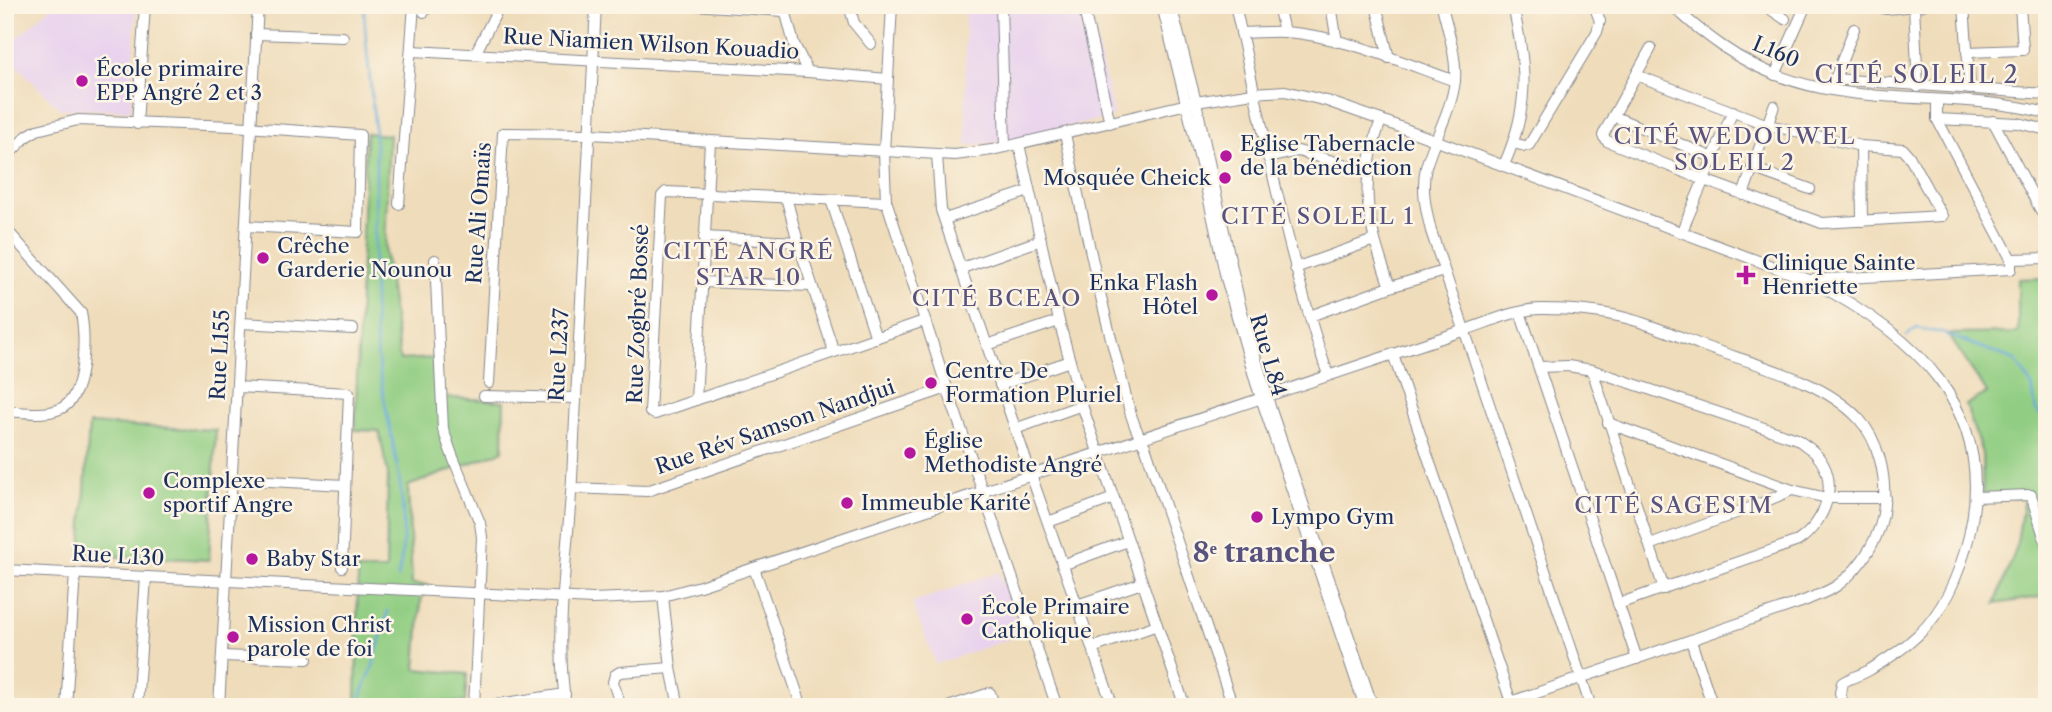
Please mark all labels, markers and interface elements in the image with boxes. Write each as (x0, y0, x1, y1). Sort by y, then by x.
street label: Rue Niamien Wilson Kouadio (502, 23, 800, 64)
street label: L160 (1749, 31, 1803, 72)
place label: École primaire EPP Angré 2 et 3 (96, 56, 262, 105)
district label: CITÉ SOLEIL 2 (1814, 60, 2020, 89)
marker: École primaire EPP Angré 2 et 3 (74, 73, 90, 89)
district label: CITÉ WEDOUWEL SOLEIL 2 (1613, 122, 1857, 176)
place label: Eglise Tabernacle de la bénédiction (1240, 131, 1415, 180)
street label: Rue Ali Omaïs (461, 141, 496, 285)
marker: Eglise Tabernacle de la bénédiction (1218, 148, 1234, 164)
place label: Mosquée Cheick (1043, 165, 1212, 190)
marker: Mosquée Cheick (1217, 170, 1233, 186)
district label: CITÉ SOLEIL 1 (1221, 202, 1415, 230)
street label: Rue Zogbré Bossé (622, 224, 653, 404)
place label: Crêche Garderie Nounou (277, 233, 452, 282)
district label: CITÉ ANGRÉ STAR 10 (663, 237, 835, 291)
marker: Crêche Garderie Nounou (255, 250, 271, 266)
place label: Clinique Sainte Henriette (1762, 250, 1916, 299)
marker: Clinique Sainte Henriette (1736, 265, 1756, 285)
place label: Enka Flash Hôtel (1089, 270, 1198, 319)
district label: CITÉ BCEAO (912, 284, 1082, 312)
marker: Enka Flash Hôtel (1204, 287, 1220, 303)
street label: Rue L237 (544, 307, 573, 402)
street label: Rue L155 (205, 309, 234, 401)
street label: Rue L84 (1245, 311, 1292, 399)
place label: Centre De Formation Pluriel (945, 358, 1122, 407)
street label: Rue Rév Samson Nandjui (652, 374, 898, 479)
marker: Centre De Formation Pluriel (923, 375, 939, 391)
place label: Église Methodiste Angré (924, 428, 1102, 477)
marker: Église Methodiste Angré (902, 445, 918, 461)
place label: Complexe sportif Angre (163, 468, 293, 517)
marker: Complexe sportif Angre (141, 485, 157, 501)
place label: Immeuble Karité (861, 490, 1031, 515)
district label: CITÉ SAGESIM (1574, 491, 1774, 519)
marker: Immeuble Karité (839, 495, 855, 511)
place label: Lympo Gym (1271, 504, 1395, 529)
marker: Lympo Gym (1249, 509, 1265, 525)
district label: 8ᵉ tranche (1193, 535, 1335, 569)
street label: Rue L130 (71, 541, 165, 570)
place label: Baby Star (266, 546, 361, 571)
marker: Baby Star (244, 551, 260, 567)
place label: École Primaire Catholique (981, 594, 1129, 643)
marker: École Primaire Catholique (959, 611, 975, 627)
place label: Mission Christ parole de foi (247, 612, 392, 661)
marker: Mission Christ parole de foi (225, 629, 241, 645)

